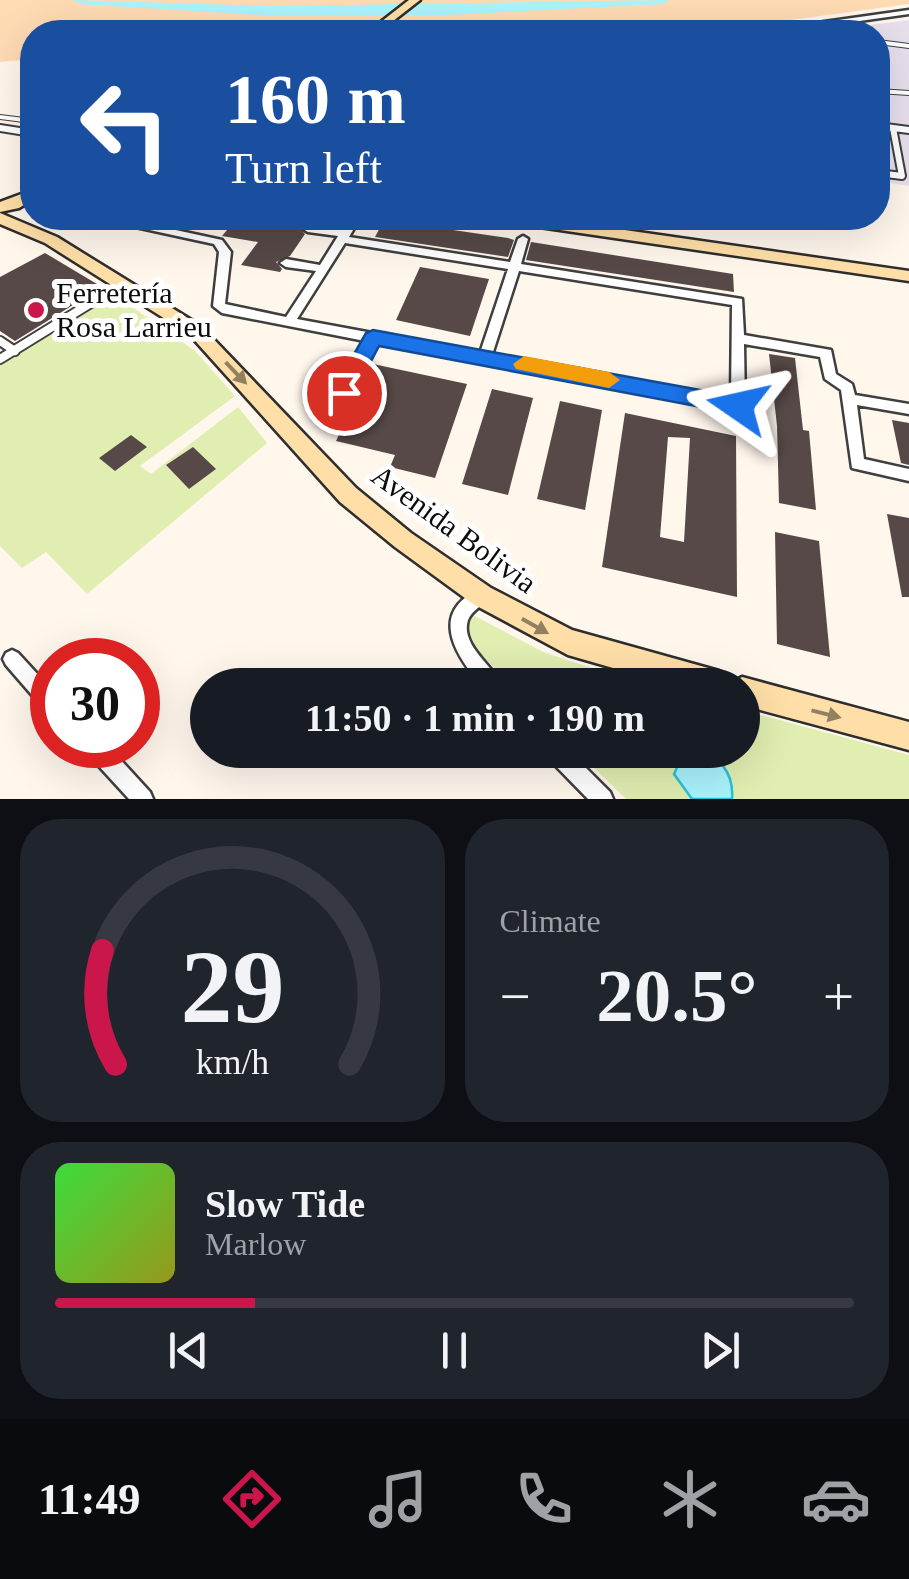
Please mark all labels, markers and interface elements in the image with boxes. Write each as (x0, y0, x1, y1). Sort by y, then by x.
icon: left (60, 60, 190, 190)
text: 160 m (225, 61, 406, 138)
text: Turn left (225, 143, 382, 193)
place label: Ferretería Rosa Larrieu (56, 276, 212, 343)
marker: Ferretería Rosa Larrieu (25, 299, 47, 321)
pin (302, 351, 387, 436)
position arrow (686, 354, 790, 458)
one-way arrow (224, 360, 247, 384)
icon: arrive (317, 366, 372, 421)
street label: Avenida Bolivia (366, 458, 543, 599)
one-way arrow (521, 618, 550, 635)
speed limit sign: 30 (30, 638, 160, 768)
text: 11:50 · 1 min · 190 m (305, 697, 645, 739)
one-way arrow (811, 706, 842, 722)
text: Climate (500, 903, 601, 939)
text: 29 (180, 929, 284, 1044)
text: 20.5° (596, 954, 757, 1037)
text: − (500, 966, 531, 1027)
text: + (823, 966, 854, 1027)
text: km/h (196, 1042, 269, 1082)
text: Slow Tide (205, 1183, 365, 1225)
text: Marlow (205, 1226, 306, 1262)
icon: previous (161, 1323, 216, 1378)
icon: pause (427, 1323, 482, 1378)
icon: next (693, 1323, 748, 1378)
icon: directions (217, 1464, 287, 1534)
icon: music (363, 1464, 433, 1534)
icon: phone (509, 1464, 579, 1534)
icon: climate (655, 1464, 725, 1534)
icon: car (801, 1464, 871, 1534)
text: 11:49 (38, 1474, 141, 1524)

